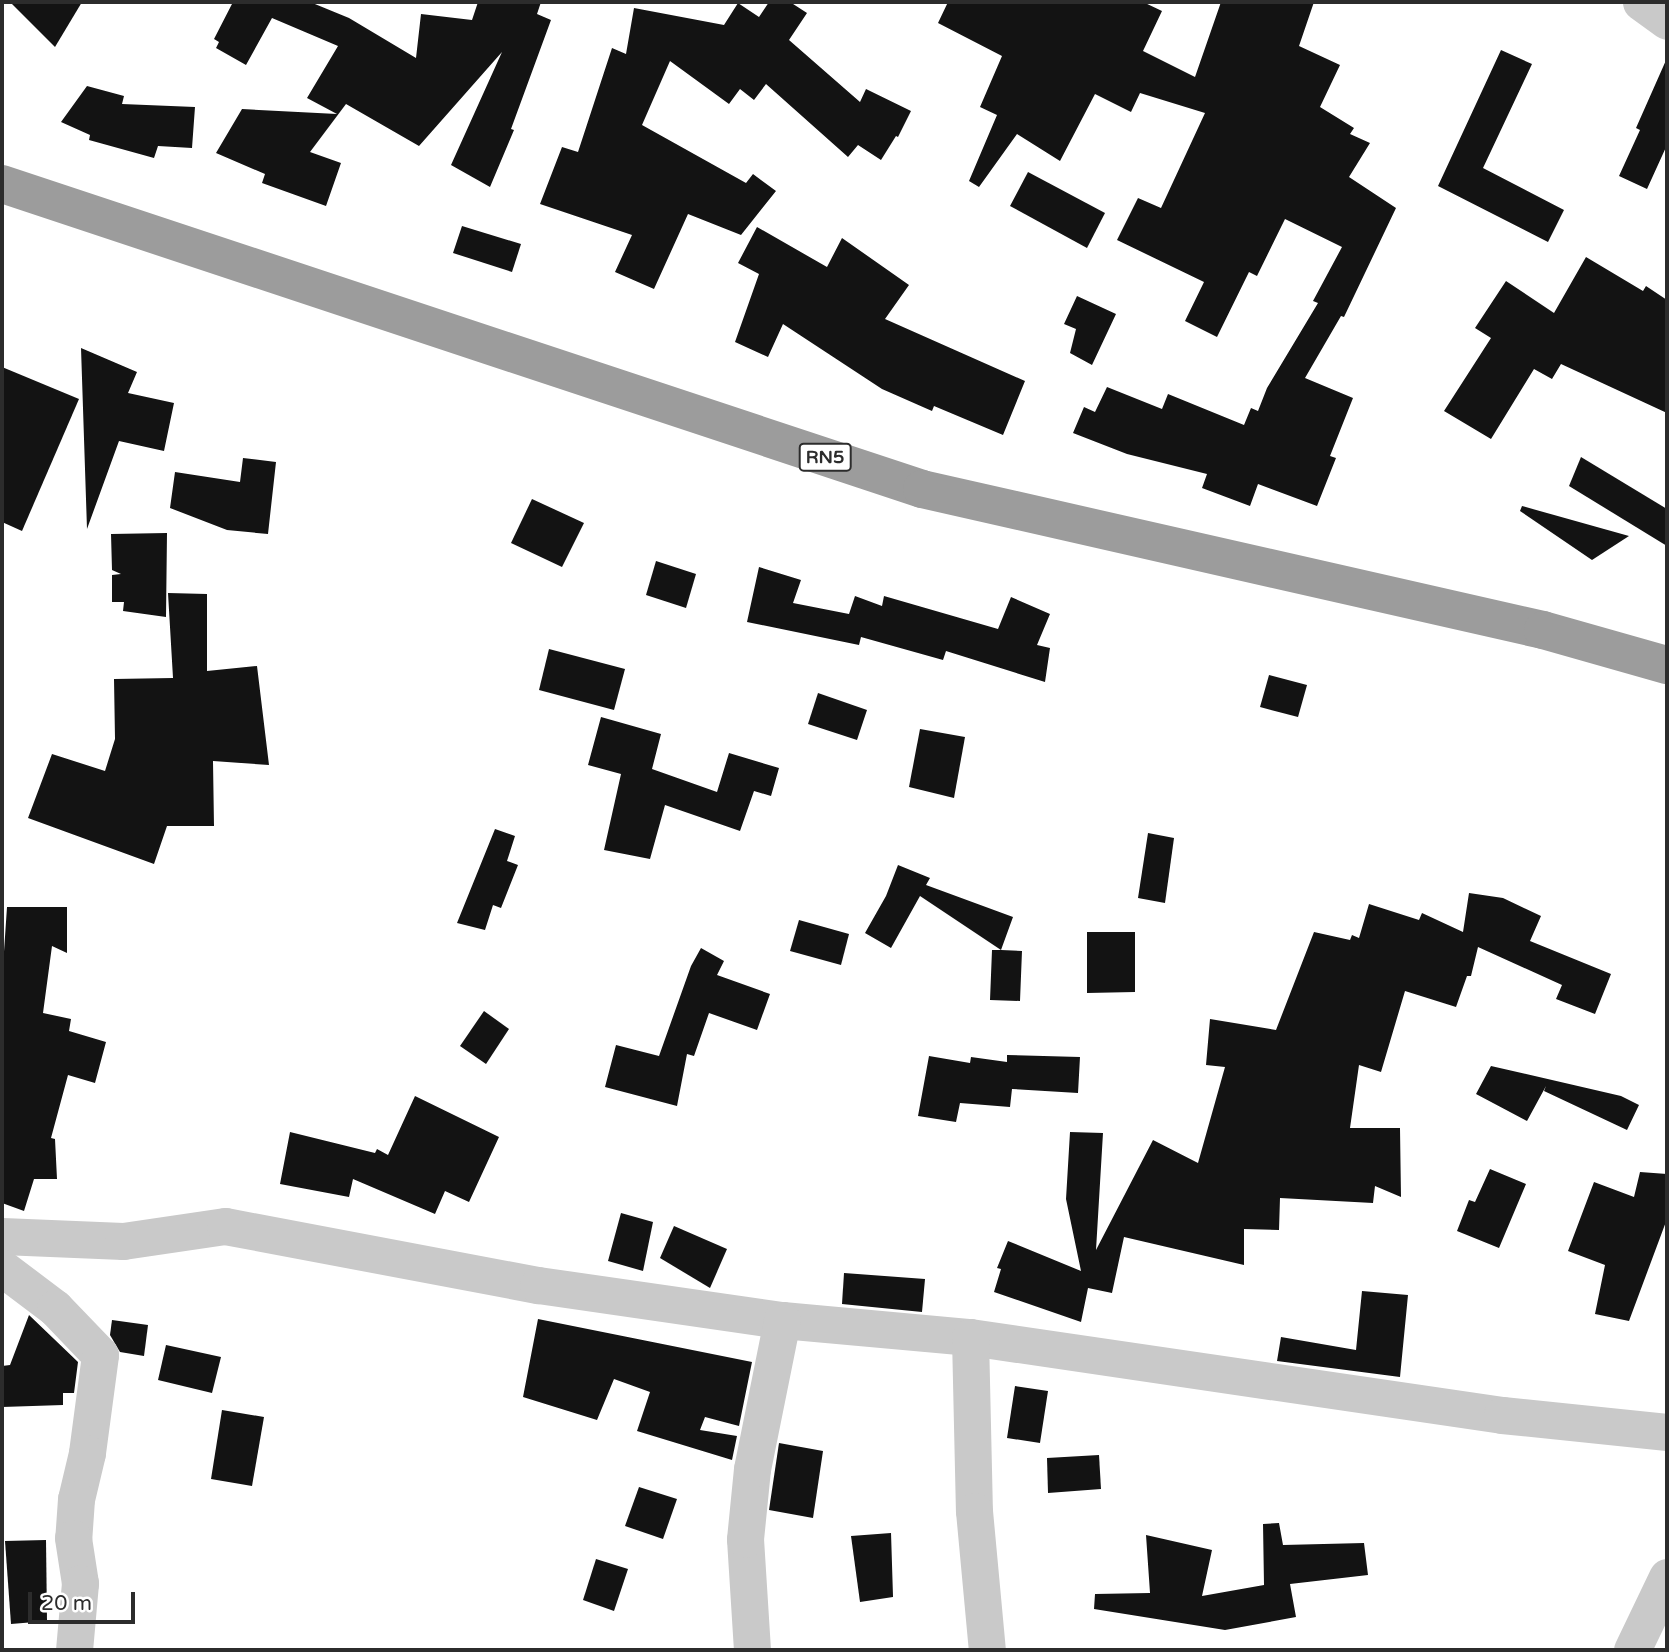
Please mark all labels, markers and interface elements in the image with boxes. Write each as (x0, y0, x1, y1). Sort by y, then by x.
road number: RN5 (797, 443, 853, 472)
scale bar (32, 1578, 138, 1622)
text: 20 m (41, 1591, 92, 1616)

